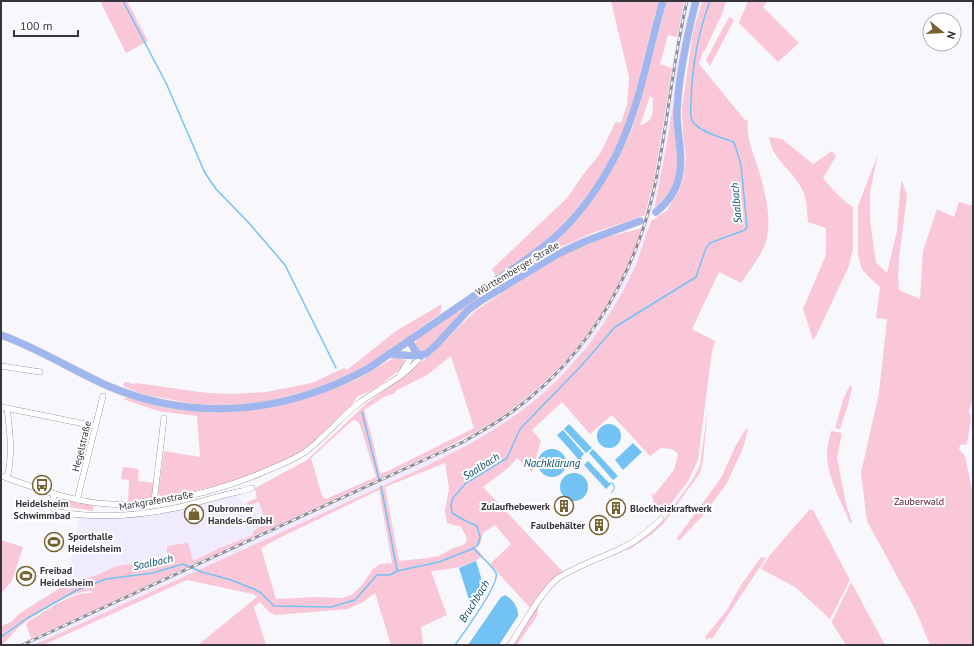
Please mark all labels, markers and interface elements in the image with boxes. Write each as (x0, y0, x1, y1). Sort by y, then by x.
scale bar (14, 12, 78, 38)
north arrow (922, 12, 962, 52)
text: 100 m (20, 18, 53, 33)
text: N (944, 29, 959, 41)
water label: Saalbach (727, 182, 745, 224)
street label: Württemberger Straße (473, 238, 561, 299)
street label: Hegelstraße (69, 419, 94, 473)
water label: Saalbach (460, 449, 502, 483)
water label: Nachklärung (524, 456, 581, 470)
bus stop icon: Heidelsheim Schwimmbad (31, 474, 53, 496)
street label: Markgrafenstraße (118, 488, 194, 513)
building icon: Zulaufhebewerk (553, 495, 575, 517)
park label: Zauberwald (894, 495, 944, 508)
place label: Heidelsheim Schwimmbad (14, 497, 70, 522)
building icon: Blockheizkraftwerk (605, 497, 627, 519)
place label: Zulaufhebewerk (481, 500, 550, 513)
place label: Dubronner Handels-GmbH (208, 502, 272, 527)
place label: Blockheizkraftwerk (630, 502, 712, 515)
shop icon: Dubronner Handels-GmbH (183, 503, 205, 525)
building icon: Faulbehälter (588, 514, 610, 536)
place label: Faulbehälter (531, 519, 585, 532)
place label: Sporthalle Heidelsheim (68, 530, 121, 555)
sports icon: Sporthalle Heidelsheim (43, 531, 65, 553)
water label: Saalbach (132, 551, 175, 573)
place label: Freibad Heidelsheim (40, 564, 93, 589)
sports icon: Freibad Heidelsheim (15, 565, 37, 587)
water label: Bruchbach (456, 577, 493, 625)

